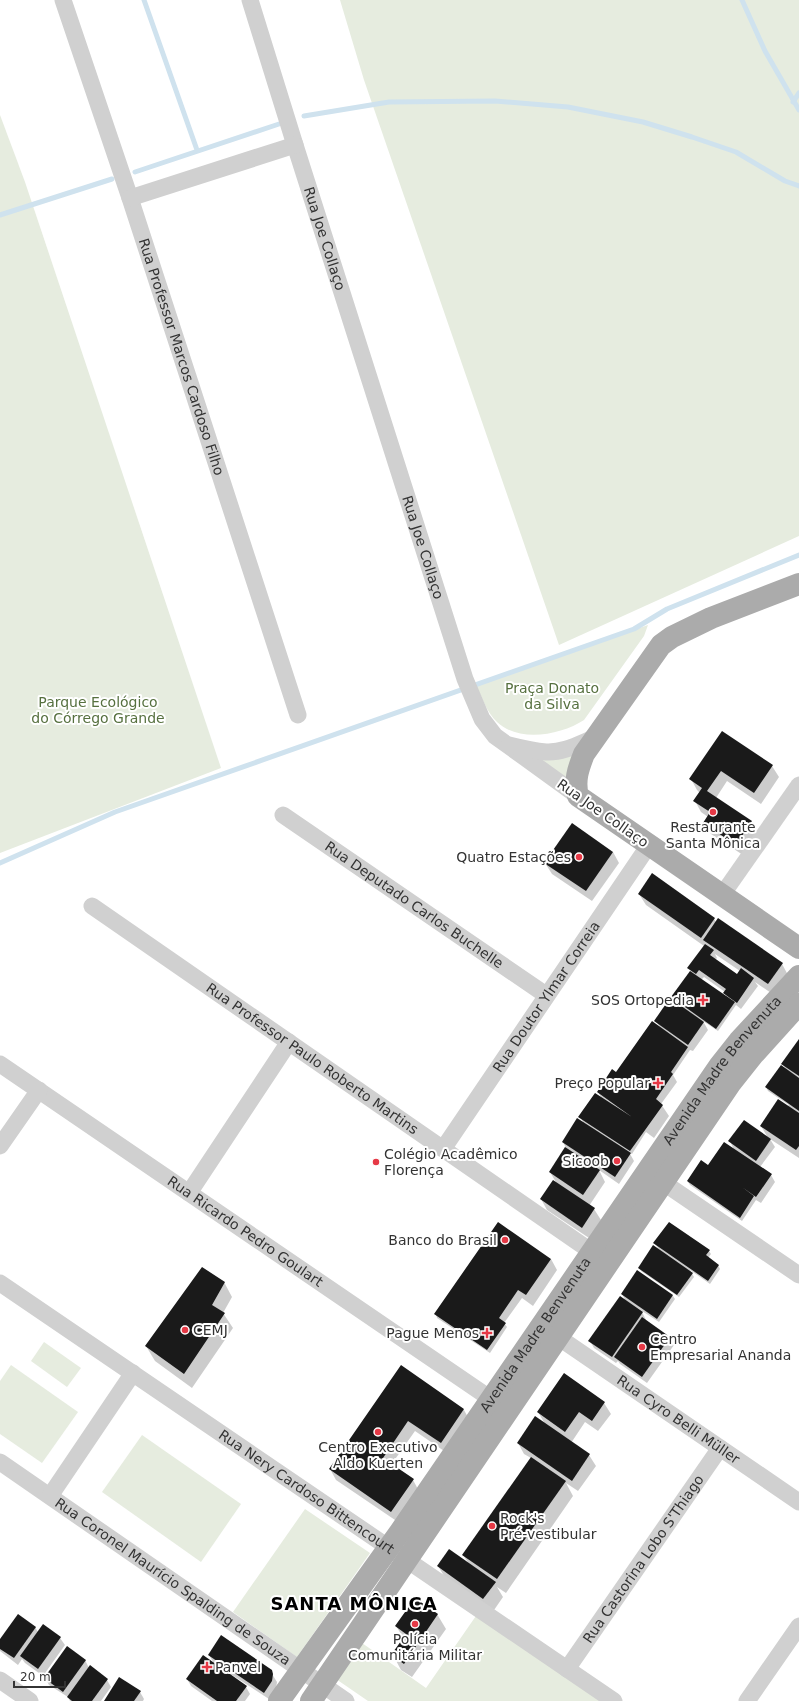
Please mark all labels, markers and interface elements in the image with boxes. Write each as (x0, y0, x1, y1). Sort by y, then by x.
street label: Rua Joe Collaço (301, 185, 349, 292)
street label: Rua Professor Marcos Cardoso Filho (136, 236, 228, 477)
street label: Rua Joe Collaço (399, 493, 447, 601)
park label: Praça Donato da Silva (505, 680, 599, 712)
park label: Parque Ecológico do Córrego Grande (31, 694, 165, 726)
street label: Rua Joe Collaço (554, 776, 652, 850)
marker: Restaurante Santa Mônica (708, 807, 718, 817)
place label: Restaurante Santa Mônica (666, 819, 760, 851)
street label: Rua Deputado Carlos Buchelle (322, 838, 506, 971)
place label: Quatro Estações (456, 849, 571, 865)
marker: Quatro Estações (574, 852, 584, 862)
street label: Rua Doutor Ylmar Correia (489, 918, 603, 1075)
street label: Rua Professor Paulo Roberto Martins (203, 980, 421, 1137)
place label: SOS Ortopedia (591, 992, 694, 1008)
street label: Avenida Madre Benvenuta (660, 993, 785, 1148)
marker: SOS Ortopedia (697, 994, 709, 1006)
place label: Preço Popular (555, 1075, 650, 1091)
marker: Preço Popular (653, 1078, 663, 1088)
place label: Colégio Acadêmico Florença (384, 1146, 518, 1178)
place label: Sicoob (563, 1153, 609, 1169)
marker: Sicoob (612, 1156, 622, 1166)
marker: Colégio Acadêmico Florença (371, 1157, 381, 1167)
street label: Rua Ricardo Pedro Goulart (165, 1173, 326, 1290)
place label: Banco do Brasil (388, 1232, 497, 1248)
marker: Banco do Brasil (500, 1235, 510, 1245)
street label: Avenida Madre Benvenuta (476, 1254, 594, 1415)
place label: CEMJ (193, 1322, 228, 1338)
marker: CEMJ (180, 1325, 190, 1335)
place label: Pague Menos (386, 1325, 479, 1341)
marker: Pague Menos (482, 1328, 492, 1338)
place label: Centro Empresarial Ananda (650, 1331, 791, 1363)
marker: Centro Empresarial Ananda (637, 1342, 647, 1352)
street label: Rua Cyro Belli Müller (614, 1372, 743, 1467)
street label: Rua Nery Cardoso Bittencourt (216, 1426, 398, 1557)
marker: Centro Executivo Aldo Kuerten (373, 1427, 383, 1437)
place label: Centro Executivo Aldo Kuerten (318, 1439, 438, 1471)
street label: Rua Castorina Lobo S'Thiago (580, 1472, 707, 1646)
street label: Rua Coronel Maurício Spalding de Souza (52, 1494, 294, 1668)
place label: Rock's Pré-vestibular (500, 1510, 597, 1542)
marker: Rock's Pré-vestibular (487, 1521, 497, 1531)
district label: SANTA MÔNICA (270, 1593, 438, 1614)
marker: Polícia Comunitária Militar (410, 1619, 420, 1629)
place label: Polícia Comunitária Militar (348, 1631, 482, 1663)
place label: Panvel (215, 1659, 261, 1675)
marker: Panvel (202, 1662, 212, 1672)
scale bar (14, 1663, 65, 1689)
text: 20 m (20, 1670, 51, 1684)

